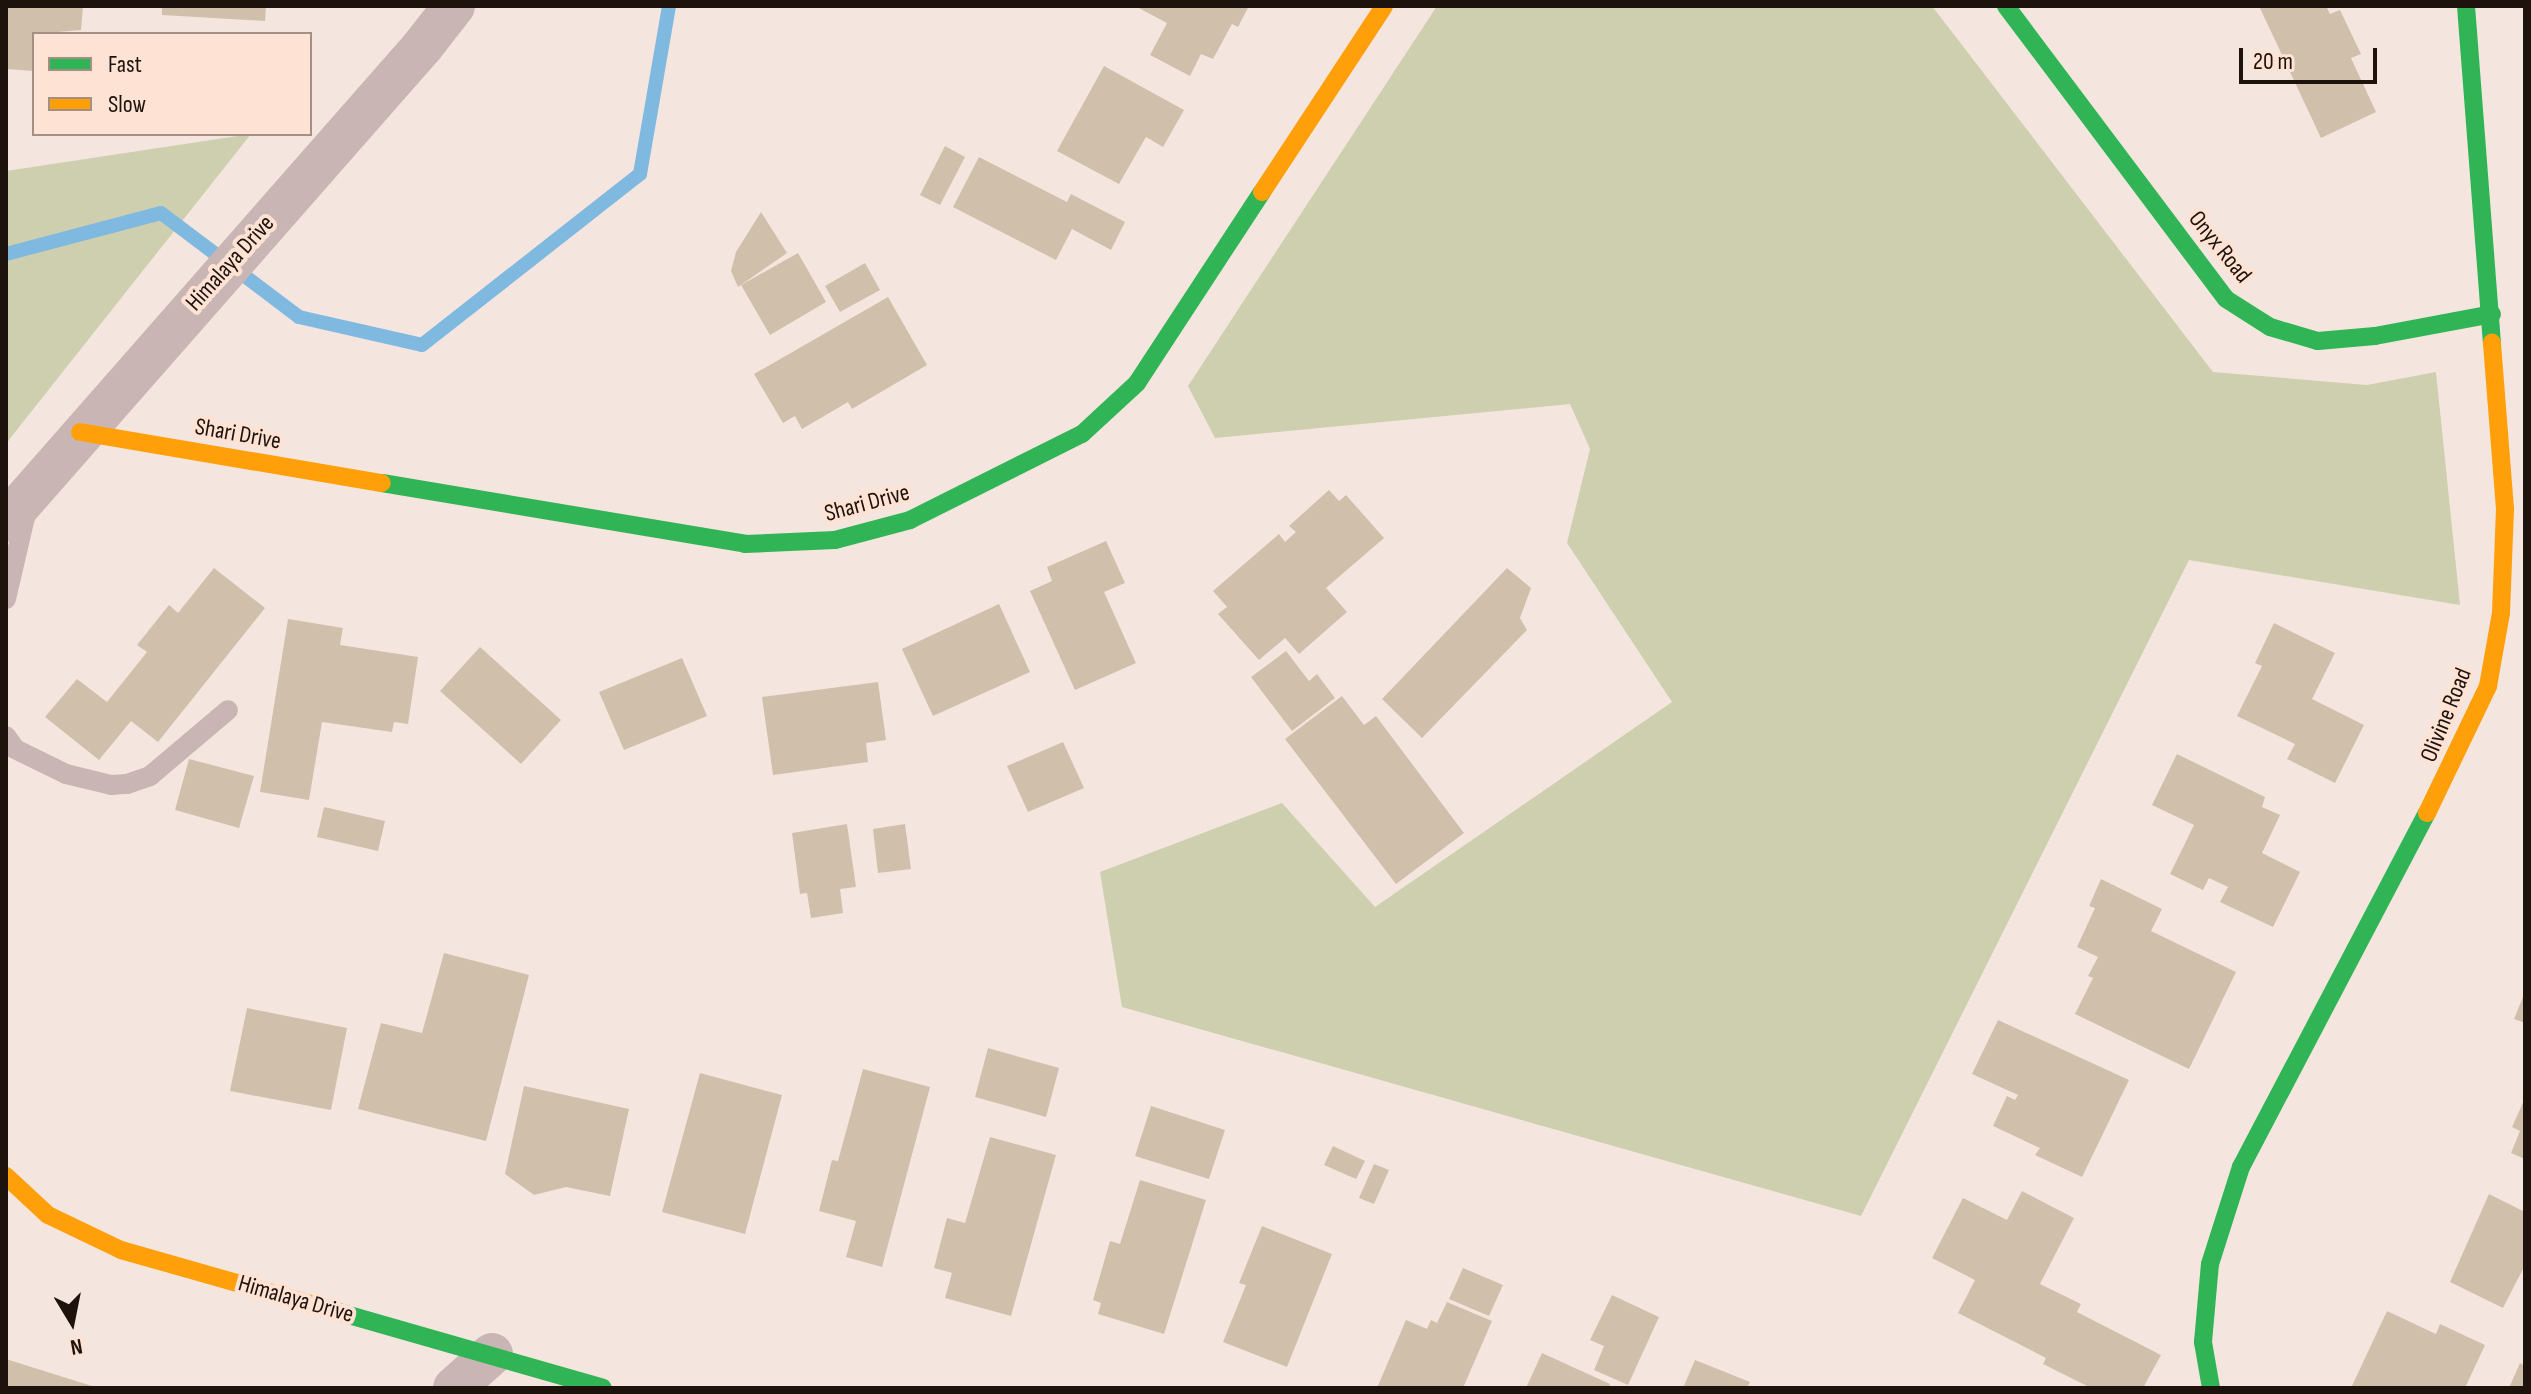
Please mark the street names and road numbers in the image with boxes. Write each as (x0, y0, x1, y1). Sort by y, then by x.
street label: Onyx Road (2182, 205, 2258, 289)
street label: Himalaya Drive (180, 209, 280, 317)
street label: Shari Drive (193, 412, 283, 456)
street label: Shari Drive (821, 478, 913, 528)
street label: Olivine Road (2414, 664, 2478, 766)
street label: Himalaya Drive (235, 1269, 357, 1329)

